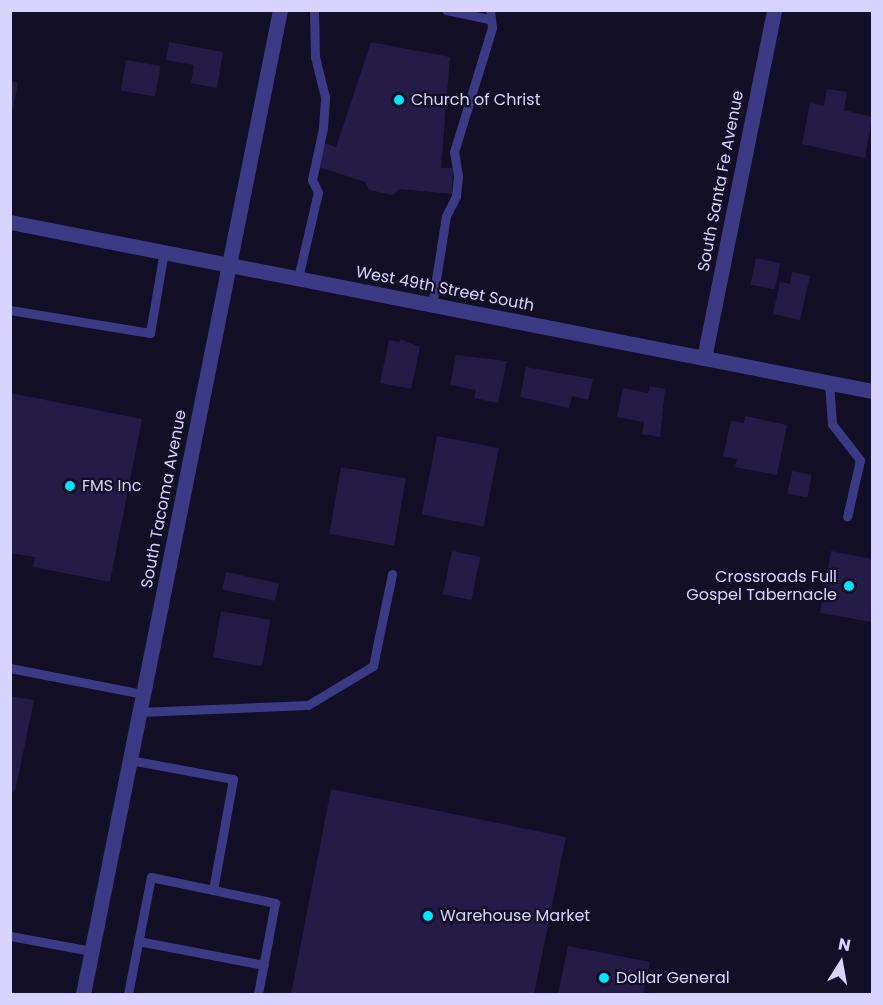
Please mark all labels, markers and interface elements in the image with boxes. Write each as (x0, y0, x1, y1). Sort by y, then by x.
street label: South Santa Fe Avenue (694, 89, 748, 273)
place label: Church of Christ (411, 90, 540, 110)
marker: Church of Christ (392, 93, 406, 107)
street label: West 49th Street South (354, 262, 536, 316)
street label: South Tacoma Avenue (137, 408, 191, 590)
place label: FMS Inc (82, 476, 141, 496)
marker: FMS Inc (63, 479, 77, 493)
place label: Crossroads Full Gospel Tabernacle (686, 567, 837, 605)
marker: Crossroads Full Gospel Tabernacle (842, 579, 856, 593)
place label: Warehouse Market (440, 906, 590, 926)
marker: Warehouse Market (421, 909, 435, 923)
text: N (836, 932, 853, 957)
north arrow (811, 933, 871, 993)
place label: Dollar General (616, 968, 730, 988)
marker: Dollar General (597, 971, 611, 985)

